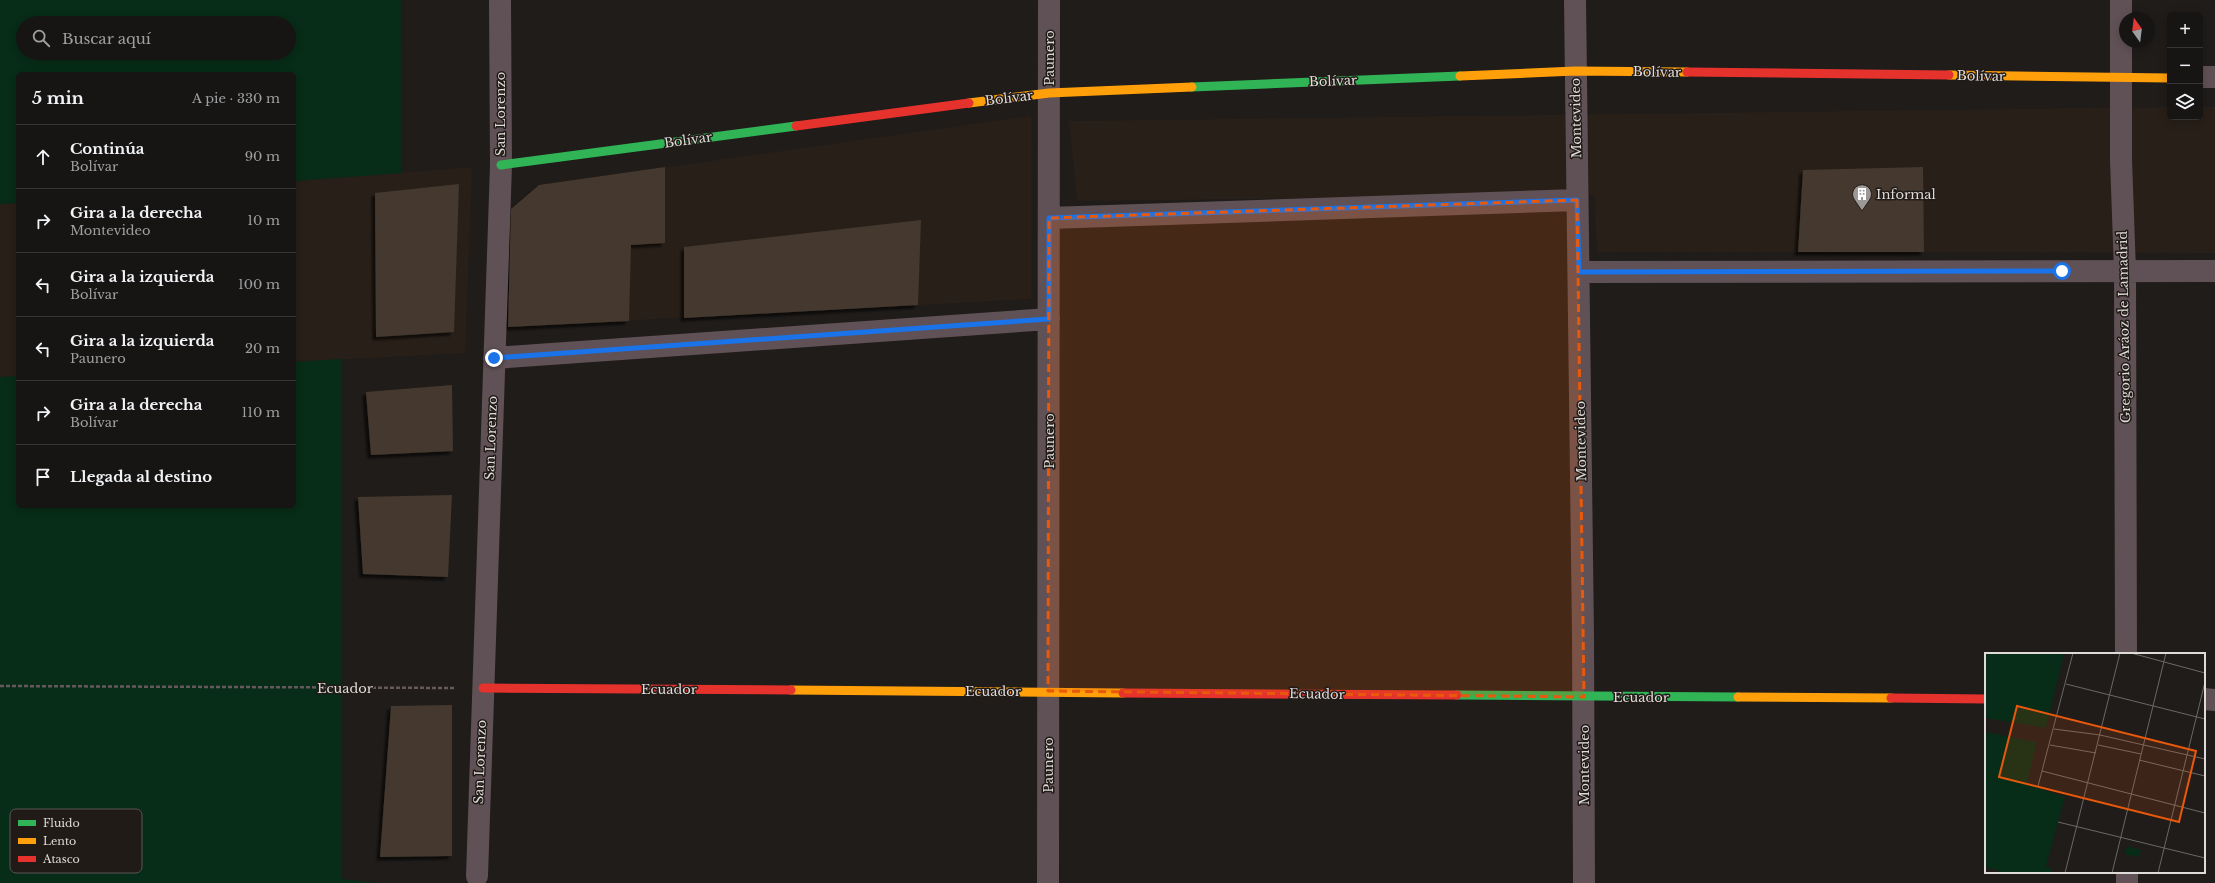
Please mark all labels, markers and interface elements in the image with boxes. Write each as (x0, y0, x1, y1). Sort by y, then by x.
north arrow (2119, 12, 2155, 48)
map controls (2167, 12, 2203, 120)
button: + (2167, 12, 2203, 48)
search box (16, 16, 296, 60)
icon: search (30, 27, 52, 49)
text: Buscar aquí (62, 29, 151, 48)
street label: Paunero (1041, 30, 1058, 86)
button: − (2167, 48, 2203, 84)
street label: Bolívar (1633, 63, 1682, 81)
street label: Bolívar (1957, 67, 2006, 85)
street label: San Lorenzo (492, 72, 509, 156)
street label: Bolívar (1309, 72, 1358, 90)
street label: Montevideo (1567, 78, 1585, 158)
button: layers (2167, 84, 2203, 120)
street label: Bolívar (984, 87, 1035, 109)
text: 5 min (32, 88, 84, 109)
text: A pie · 330 m (192, 90, 280, 107)
street label: Bolívar (663, 128, 714, 152)
text: Continúa (70, 139, 144, 158)
icon: ahead (32, 146, 54, 168)
text: 90 m (245, 148, 280, 165)
text: Bolívar (70, 158, 118, 175)
building icon: Informal (1851, 183, 1873, 211)
place label: Informal (1876, 186, 1936, 203)
text: Gira a la derecha (70, 203, 202, 222)
icon: right (32, 210, 54, 232)
text: 10 m (247, 212, 280, 229)
text: Montevideo (70, 222, 151, 239)
street label: Gregorio Aráoz de Lamadrid (2114, 231, 2134, 423)
route start (2053, 262, 2071, 280)
text: Gira a la izquierda (70, 267, 214, 286)
icon: left (32, 274, 54, 296)
text: 100 m (238, 276, 280, 293)
text: Bolívar (70, 286, 118, 303)
text: Gira a la izquierda (70, 331, 214, 350)
icon: left (32, 338, 54, 360)
text: 20 m (245, 340, 280, 357)
route end (485, 349, 503, 367)
text: Paunero (70, 350, 126, 367)
text: Gira a la derecha (70, 395, 202, 414)
street label: San Lorenzo (481, 396, 501, 480)
street label: Montevideo (1572, 401, 1590, 481)
icon: right (32, 402, 54, 424)
text: 110 m (241, 404, 280, 421)
street label: Paunero (1041, 413, 1058, 469)
text: Bolívar (70, 414, 118, 431)
icon: arrive (32, 466, 54, 488)
text: Llegada al destino (70, 467, 212, 486)
inset map (1985, 653, 2205, 873)
street label: Ecuador (317, 680, 374, 697)
street label: Ecuador (641, 681, 698, 698)
street label: Ecuador (965, 683, 1022, 700)
street label: Ecuador (1289, 685, 1346, 703)
street label: Ecuador (1613, 689, 1670, 706)
street label: San Lorenzo (470, 720, 490, 804)
street label: Montevideo (1576, 725, 1593, 805)
street label: Paunero (1040, 737, 1057, 793)
legend (10, 809, 142, 873)
text: Fluido (43, 816, 80, 830)
text: Lento (43, 834, 76, 848)
text: Atasco (42, 852, 80, 866)

